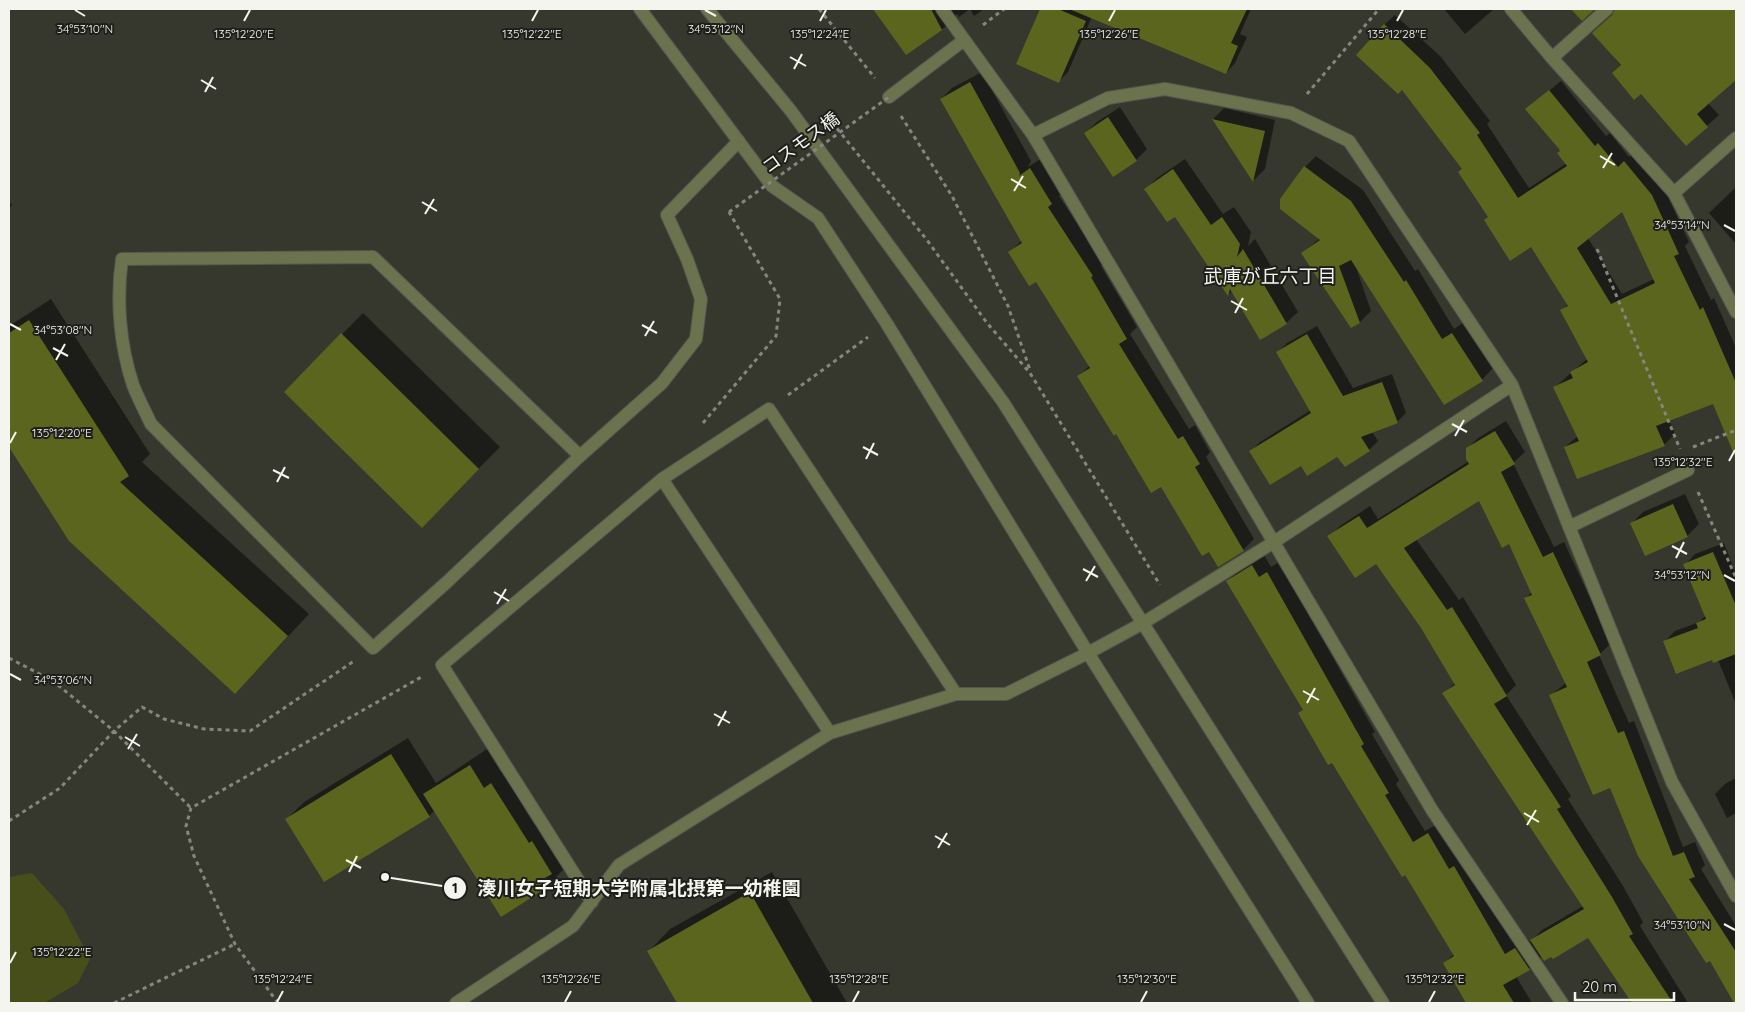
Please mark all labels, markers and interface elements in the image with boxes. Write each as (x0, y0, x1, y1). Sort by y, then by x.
text: 34°53'10"N (57, 21, 113, 36)
text: 34°53'12"N (688, 21, 744, 36)
text: 135°12'20"E (214, 26, 274, 41)
text: 135°12'22"E (502, 26, 562, 41)
text: 135°12'24"E (791, 26, 850, 41)
text: 135°12'26"E (1079, 26, 1139, 41)
text: 135°12'28"E (1367, 26, 1427, 41)
street label: コスモス橋 (758, 107, 844, 178)
text: 34°53'14"N (1654, 217, 1710, 232)
district label: 武庫が丘六丁目 (1203, 264, 1337, 288)
text: 34°53'08"N (34, 322, 92, 337)
text: 135°12'20"E (32, 425, 92, 440)
text: 135°12'32"E (1653, 454, 1713, 469)
text: 34°53'12"N (1654, 567, 1710, 582)
text: 34°53'06"N (34, 672, 92, 687)
callout: 湊川女子短期大学附属北摂第一幼稚園 (443, 871, 811, 905)
text: 湊川女子短期大学附属北摂第一幼稚園 (477, 876, 801, 900)
text: 1 (452, 878, 458, 897)
text: 34°53'10"N (1654, 917, 1710, 932)
text: 135°12'22"E (32, 944, 92, 959)
scale bar (1575, 970, 1674, 1002)
text: 135°12'24"E (254, 971, 313, 986)
text: 135°12'26"E (541, 971, 601, 986)
text: 135°12'28"E (829, 971, 889, 986)
text: 135°12'30"E (1117, 971, 1177, 986)
text: 135°12'32"E (1405, 971, 1465, 986)
text: 20 m (1582, 977, 1617, 996)

